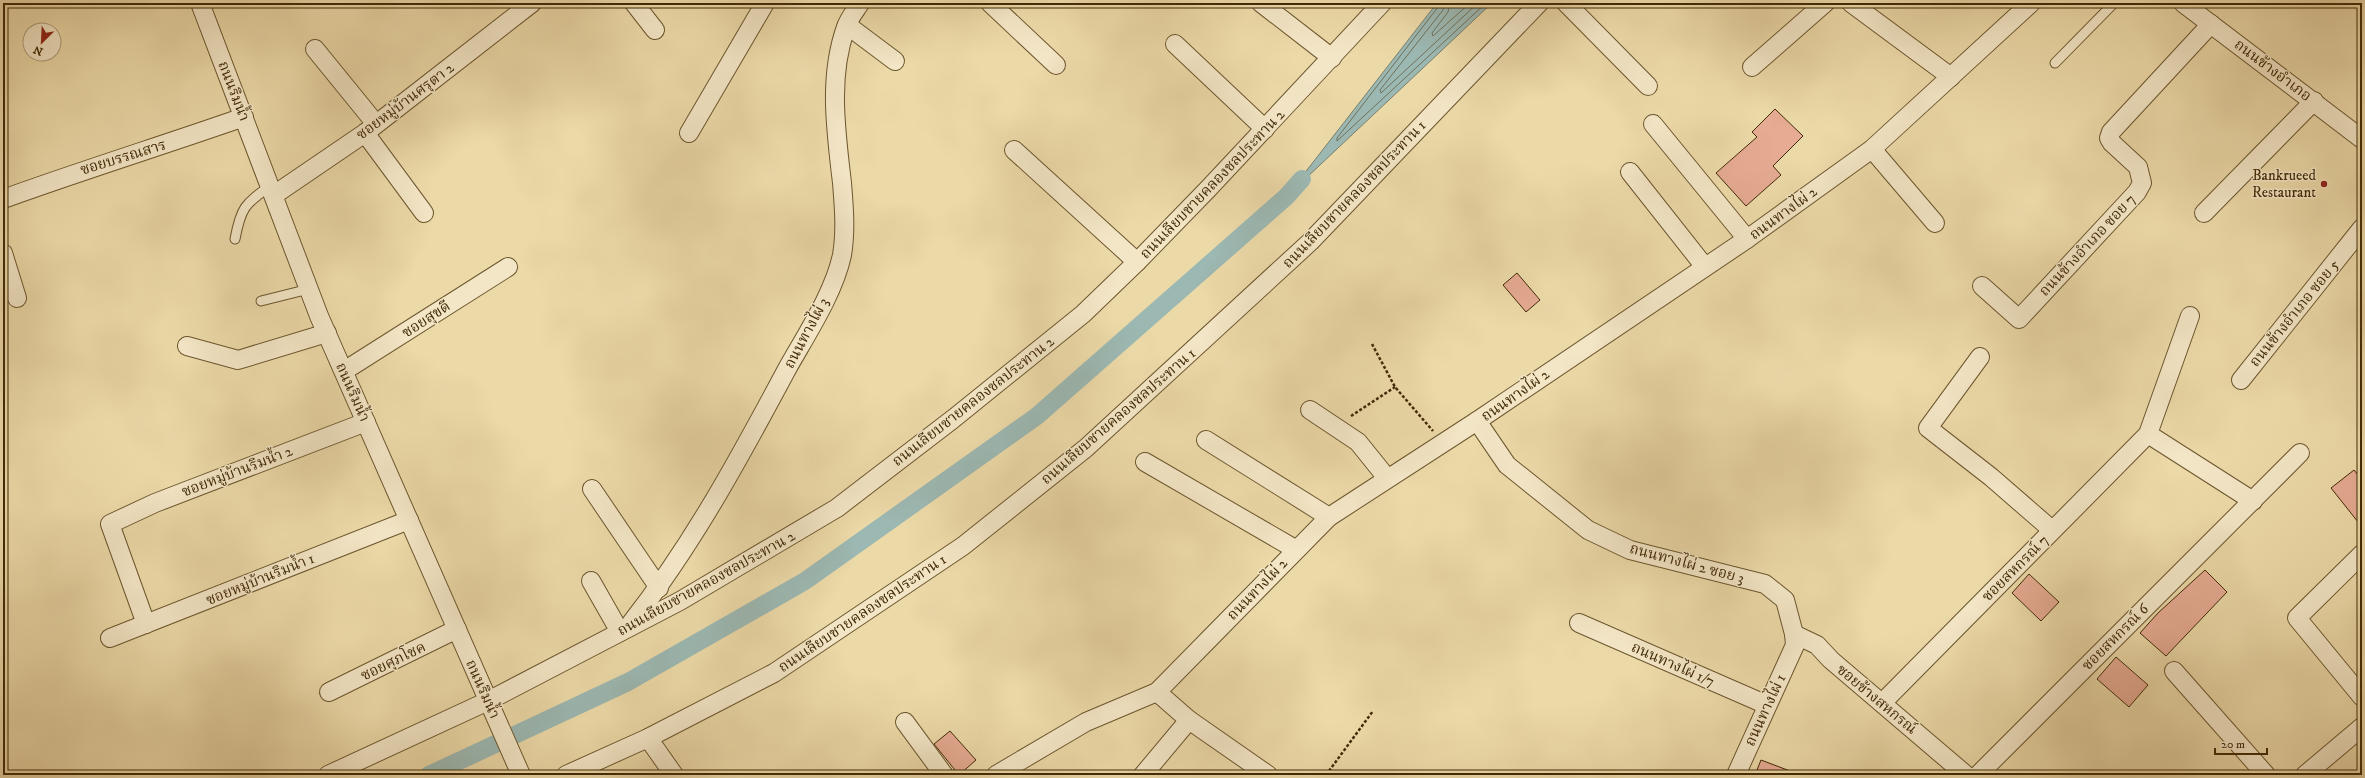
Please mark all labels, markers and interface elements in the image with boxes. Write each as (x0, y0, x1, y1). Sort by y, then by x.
north arrow (22, 22, 62, 62)
street label: ถนนข้างอำเภอ (2230, 35, 2315, 106)
text: N (31, 42, 45, 58)
street label: ถนนริมน้ำ (213, 58, 256, 124)
street label: ซอยหมู่บ้านศรุตา 2 (353, 58, 459, 145)
street label: ถนนเลียบชายคลองชลประทาน 2 (1136, 105, 1289, 263)
street label: ถนนเลียบชายคลองชลประทาน 1 (1278, 116, 1430, 272)
street label: ซอยบรรณสาร (78, 135, 168, 180)
place label: Bankrueed Restaurant (2252, 166, 2317, 202)
marker: Bankrueed Restaurant (2319, 179, 2329, 189)
street label: ถนนทางไผ่ 2 (1744, 180, 1821, 244)
street label: ถนนข้างอำเภอ ซอย 7 (2035, 190, 2140, 300)
street label: ถนนข้างอำเภอ ซอย 5 (2245, 255, 2344, 371)
street label: ถนนทางไผ่ 3 (778, 294, 833, 372)
street label: ซอยสุขดี (398, 297, 455, 343)
street label: ถนนเลียบชายคลองชลประทาน 2 (888, 332, 1059, 471)
street label: ถนนเลียบชายคลองชลประทาน 1 (1037, 344, 1200, 489)
street label: ถนนริมน้ำ (331, 359, 376, 425)
street label: ถนนทางไผ่ 2 (1476, 363, 1554, 426)
street label: ซอยหมู่บ้านริมน้ำ 2 (178, 440, 296, 501)
street label: ถนนเลียบชายคลองชลประทาน 2 (614, 526, 799, 640)
street label: ซอยสหกรณ์ 7 (1977, 530, 2053, 606)
street label: ถนนทางไผ่ 2 ซอย 3 (1627, 537, 1747, 588)
street label: ซอยหมู่บ้านริมน้ำ 1 (202, 547, 317, 610)
street label: ถนนเลียบชายคลองชลประทาน 1 (775, 550, 950, 677)
street label: ถนนทางไผ่ 2 (1222, 552, 1292, 624)
street label: ซอยสหกรณ์ 6 (2077, 598, 2154, 675)
street label: ซอยศุภโชค (357, 636, 429, 686)
street label: ถนนทางไผ่ 1/7 (1628, 636, 1718, 691)
street label: ถนนริมน้ำ (461, 656, 506, 722)
street label: ซอยข้างสหกรณ์ (1833, 659, 1922, 739)
street label: ถนนทางไผ่ 1 (1739, 670, 1790, 749)
scale bar (2215, 730, 2267, 756)
text: 20 m (2221, 737, 2245, 752)

